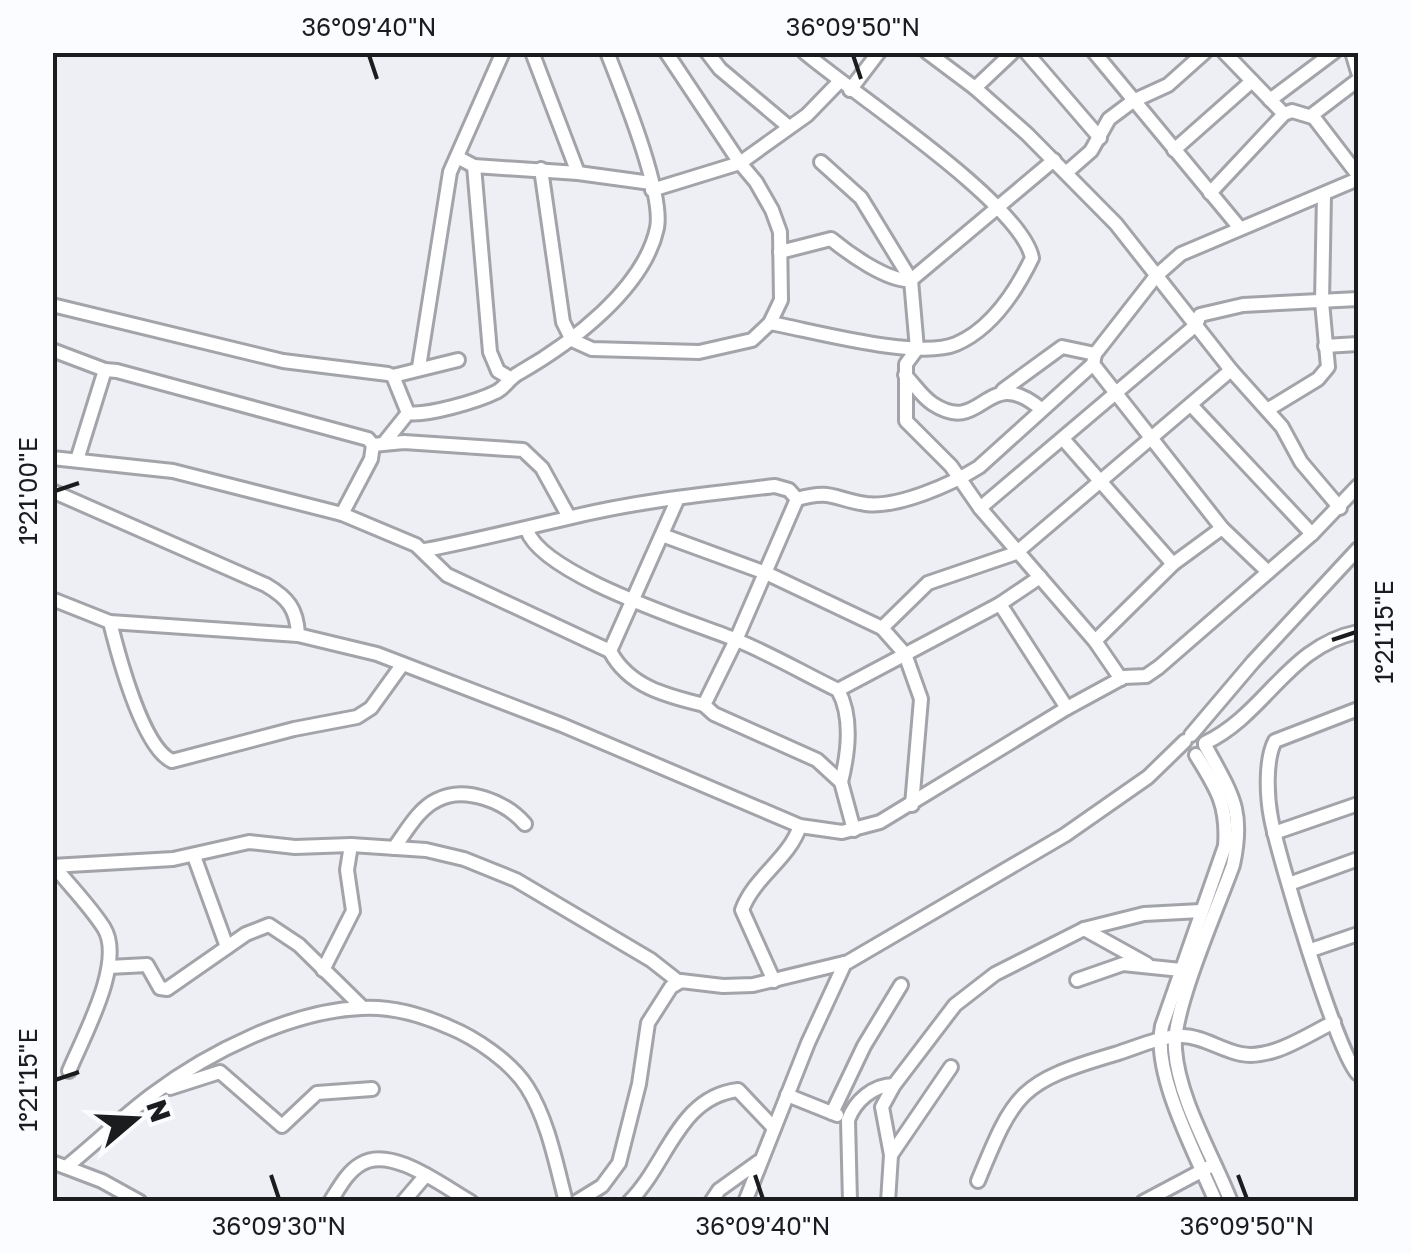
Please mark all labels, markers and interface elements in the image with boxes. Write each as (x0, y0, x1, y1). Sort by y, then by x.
text: 36°09'40"N (301, 11, 437, 42)
text: 36°09'50"N (786, 11, 920, 42)
text: 1°21'00"E (12, 437, 43, 545)
text: 1°21'15"E (1368, 580, 1399, 684)
text: 1°21'15"E (12, 1028, 43, 1132)
north arrow (85, 1069, 185, 1169)
text: N (140, 1095, 178, 1126)
text: 36°09'30"N (212, 1210, 346, 1241)
text: 36°09'40"N (695, 1210, 831, 1241)
text: 36°09'50"N (1180, 1210, 1314, 1241)

